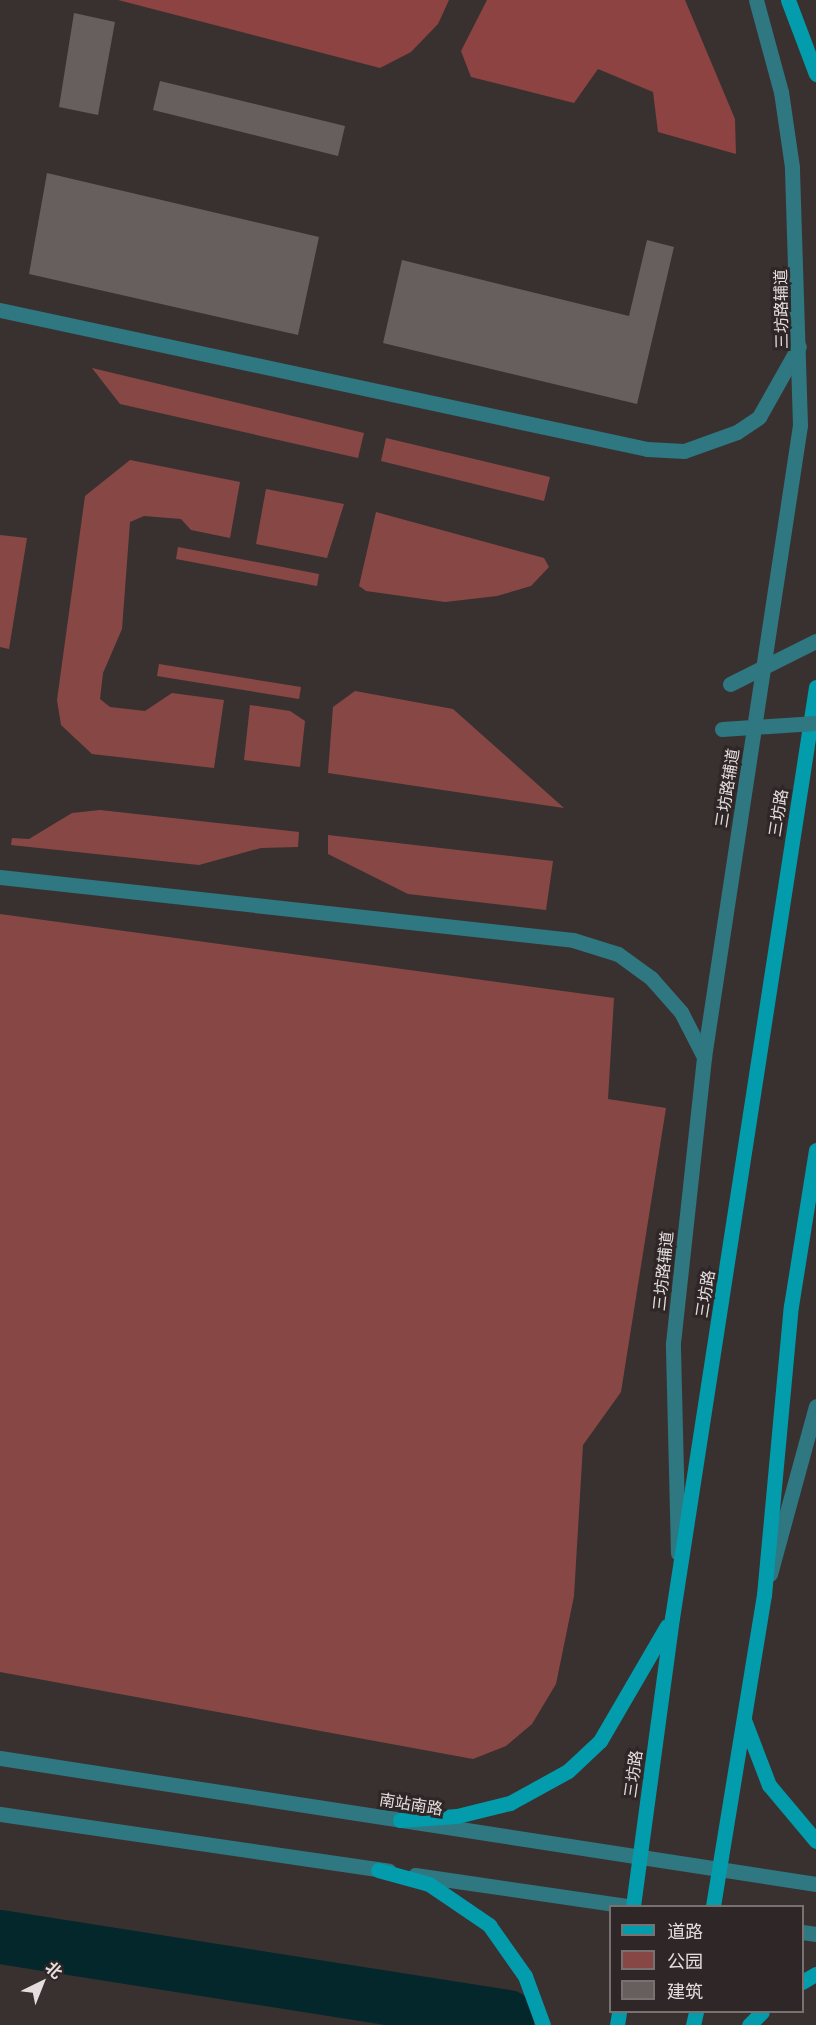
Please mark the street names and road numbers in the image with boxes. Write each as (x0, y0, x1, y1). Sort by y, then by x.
street label: 三坊路辅道 (771, 269, 791, 349)
street label: 三坊路辅道 (711, 747, 743, 829)
street label: 三坊路 (765, 788, 791, 838)
street label: 三坊路辅道 (649, 1230, 677, 1312)
street label: 三坊路 (692, 1269, 718, 1319)
street label: 三坊路 (620, 1749, 646, 1799)
street label: 南站南路 (378, 1790, 444, 1818)

